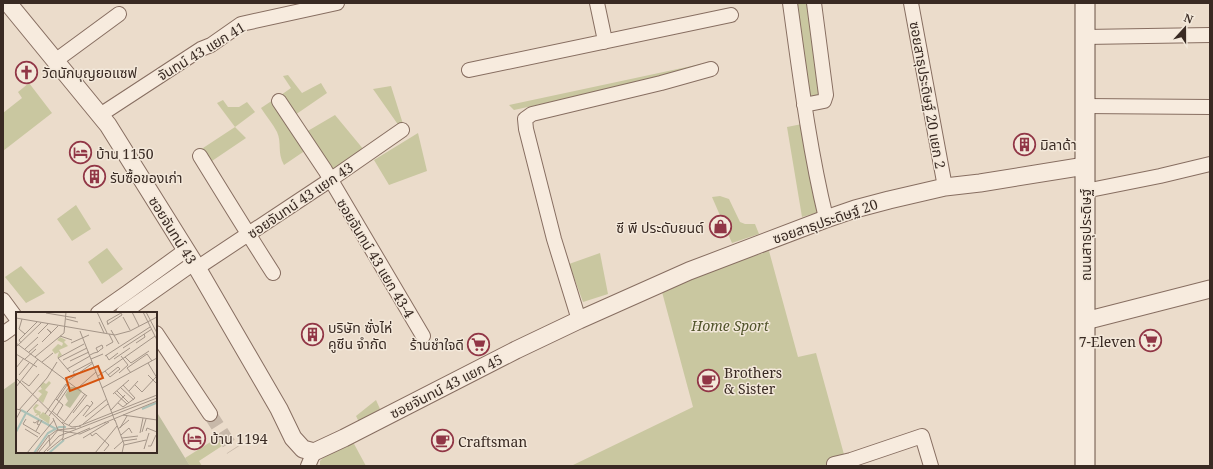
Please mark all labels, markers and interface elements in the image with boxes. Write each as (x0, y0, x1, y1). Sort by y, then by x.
north arrow (1165, 8, 1205, 48)
text: N (1182, 10, 1196, 27)
street label: จันทน์ 43 แยก 41 (153, 17, 249, 85)
street label: ซอยสาธุประดิษฐ์ 20 แยก 2 (906, 20, 950, 170)
church icon: วัดนักบุญยอแซฟ (13, 59, 39, 85)
place label: วัดนักบุญยอแซฟ (42, 63, 138, 82)
building icon: มิลาด้า (1011, 131, 1037, 157)
place label: มิลาด้า (1040, 135, 1077, 154)
hotel icon: บ้าน 1150 (67, 140, 93, 166)
place label: บ้าน 1150 (96, 144, 154, 163)
street label: ซอยจันทน์ 43 แยก 43 (243, 157, 357, 242)
building icon: รับซื้อของเก่า (81, 164, 107, 190)
place label: รับซื้อของเก่า (110, 168, 183, 187)
street label: ถนนสาธุประดิษฐ์ (1076, 189, 1095, 281)
street label: ซอยจันทน์ 43 (145, 192, 201, 268)
street label: ซอยสาธุประดิษฐ์ 20 (770, 194, 880, 248)
street label: ซอยจันทน์ 43 แยก 43-4 (333, 195, 419, 321)
shop icon: ซี พี ประดับยนต์ (707, 214, 733, 240)
place label: ซี พี ประดับยนต์ (616, 218, 704, 237)
inset map (16, 312, 157, 453)
park label: Home Sport (690, 316, 770, 335)
place label: บริษัท ซั่งไห่ คูซีน จำกัด (328, 318, 392, 353)
building icon: บริษัท ซั่งไห่ คูซีน จำกัด (300, 322, 326, 348)
supermarket icon: 7-Eleven (1138, 328, 1164, 354)
supermarket icon: ร้านชำใจดี (466, 331, 492, 357)
place label: 7-Eleven (1079, 332, 1136, 351)
place label: ร้านชำใจดี (410, 335, 464, 354)
street label: ซอยจันทน์ 43 แยก 45 (387, 349, 505, 423)
place label: Brothers & Sister (724, 363, 782, 398)
cafe icon: Brothers & Sister (695, 367, 721, 393)
hotel icon: บ้าน 1194 (182, 425, 208, 451)
cafe icon: Craftsman (429, 428, 455, 454)
place label: บ้าน 1194 (210, 429, 268, 448)
place label: Craftsman (458, 432, 527, 451)

